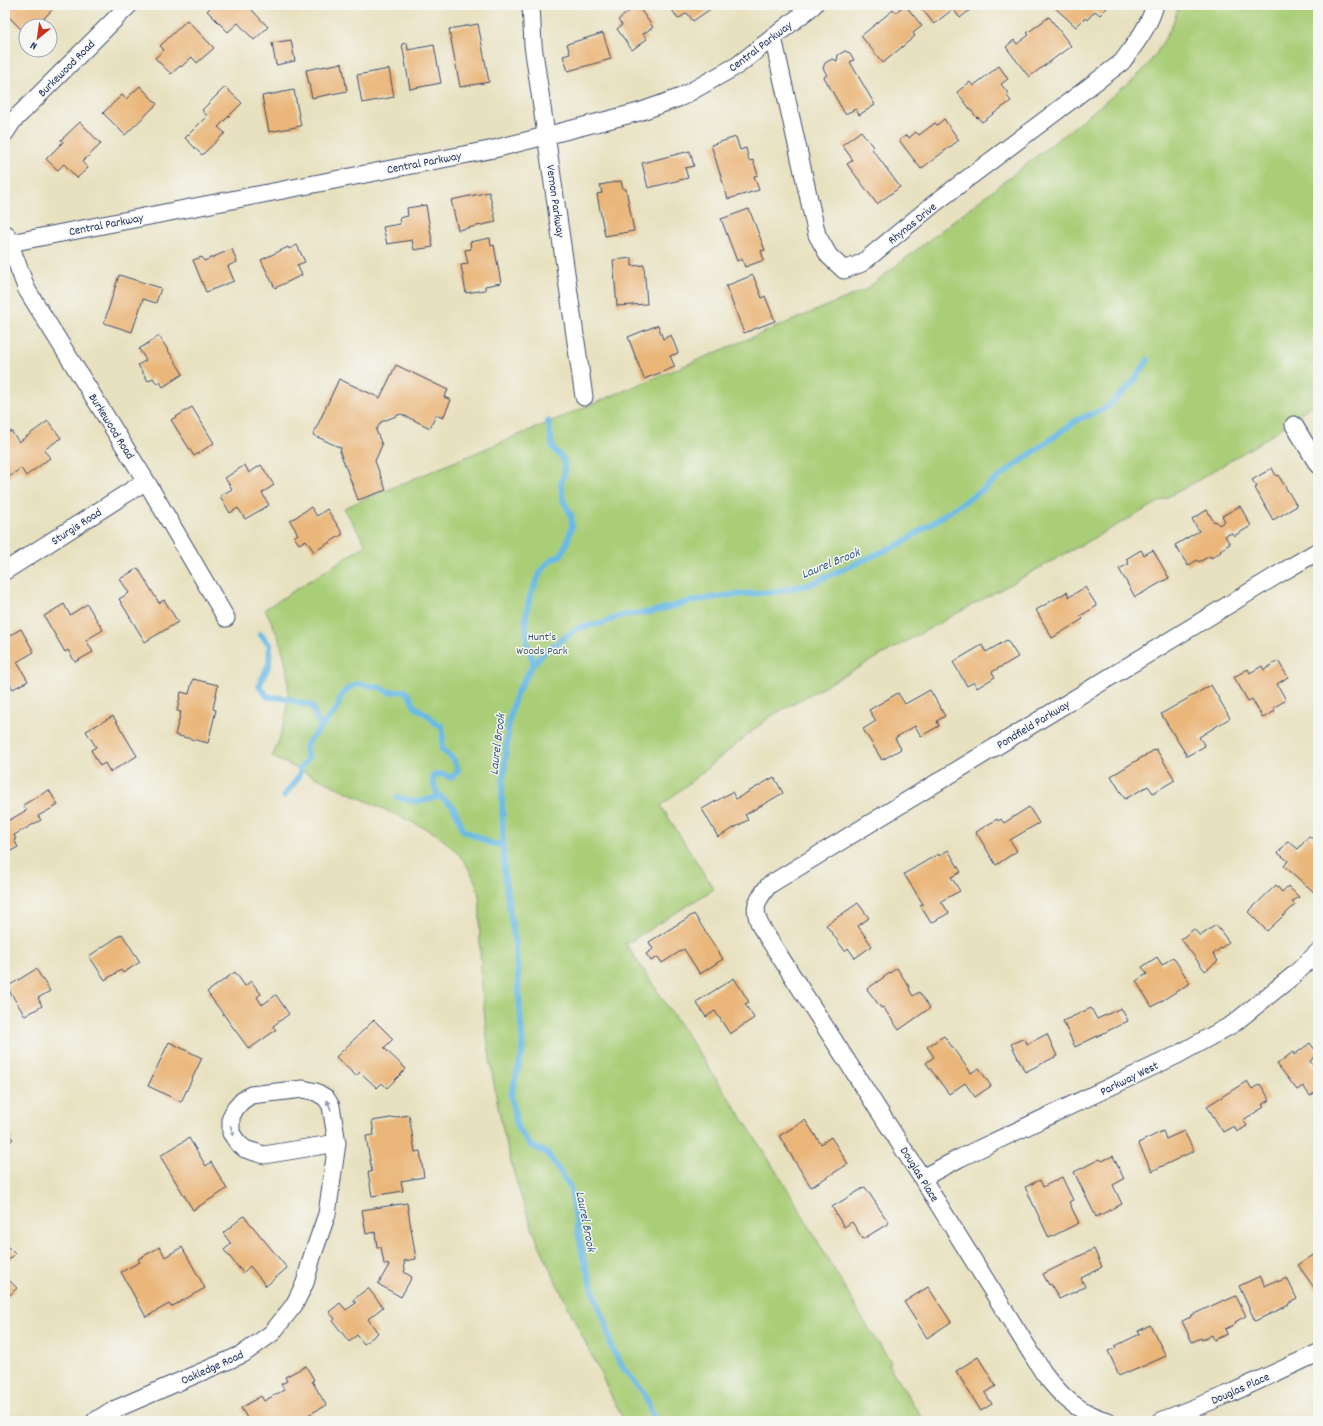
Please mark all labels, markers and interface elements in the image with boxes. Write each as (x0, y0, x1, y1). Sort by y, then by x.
street label: Central Parkway (726, 17, 797, 77)
north arrow (18, 18, 58, 58)
text: N (27, 36, 40, 53)
street label: Burkewood Road (35, 37, 99, 101)
street label: Central Parkway (386, 148, 464, 179)
street label: Vernon Parkway (541, 164, 568, 240)
street label: Rhynas Drive (885, 199, 941, 249)
street label: Central Parkway (68, 210, 146, 241)
street label: Burkewood Road (84, 391, 138, 463)
street label: Sturgis Road (48, 505, 105, 550)
water label: Laurel Brook (799, 543, 865, 585)
park label: Hunt's Woods Park (516, 629, 568, 660)
street label: Pondfield Parkway (994, 696, 1075, 754)
water label: Laurel Brook (485, 711, 512, 776)
street label: Parkway West (1098, 1058, 1162, 1101)
one-way arrow (326, 1099, 332, 1111)
one-way arrow (229, 1125, 235, 1137)
street label: Douglas Place (895, 1144, 942, 1206)
water label: Laurel Brook (569, 1189, 600, 1255)
street label: Oakledge Road (179, 1347, 247, 1390)
street label: Douglas Place (1209, 1369, 1273, 1410)

